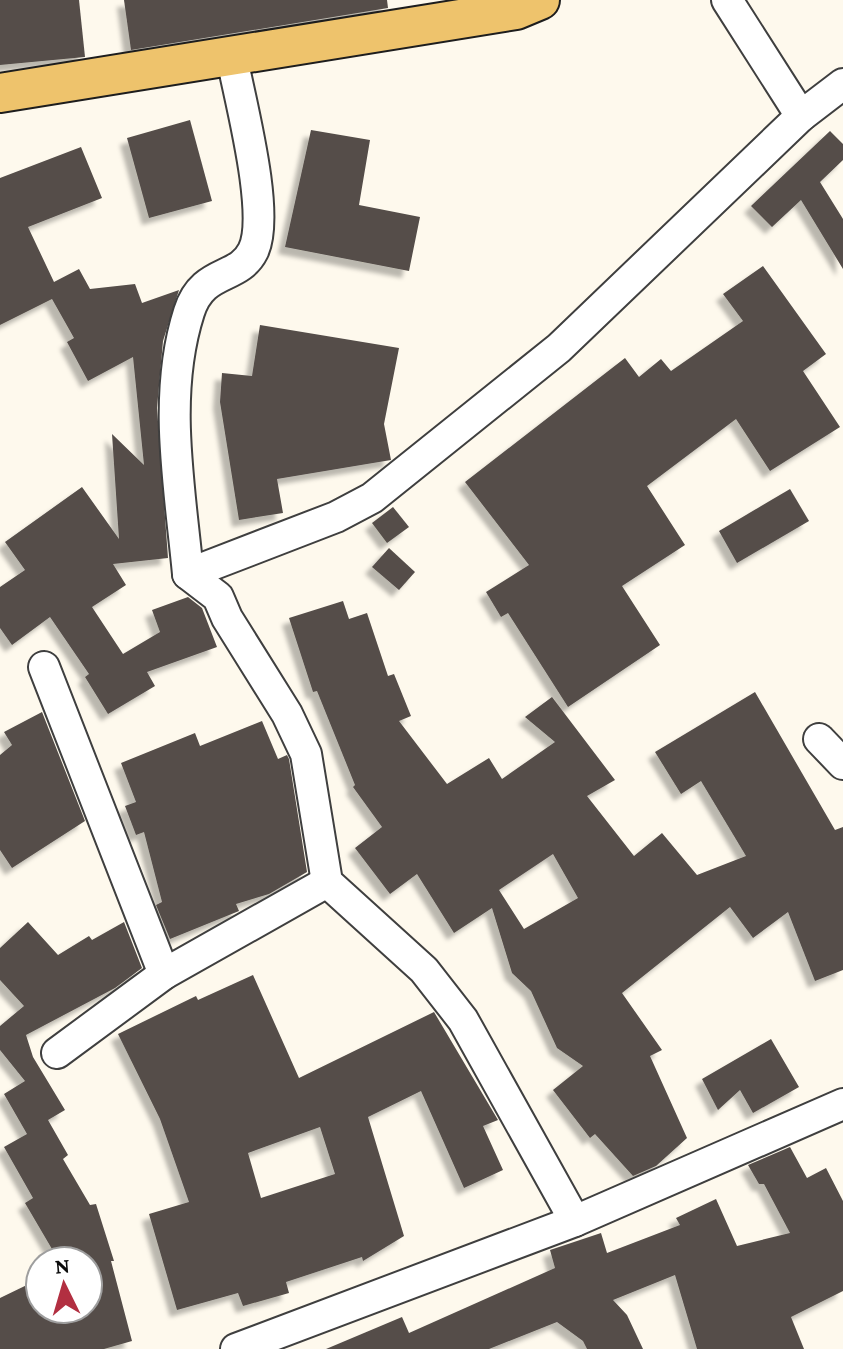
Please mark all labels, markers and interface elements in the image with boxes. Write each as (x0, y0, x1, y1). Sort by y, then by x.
north arrow (24, 1245, 104, 1325)
text: N (54, 1252, 71, 1279)

